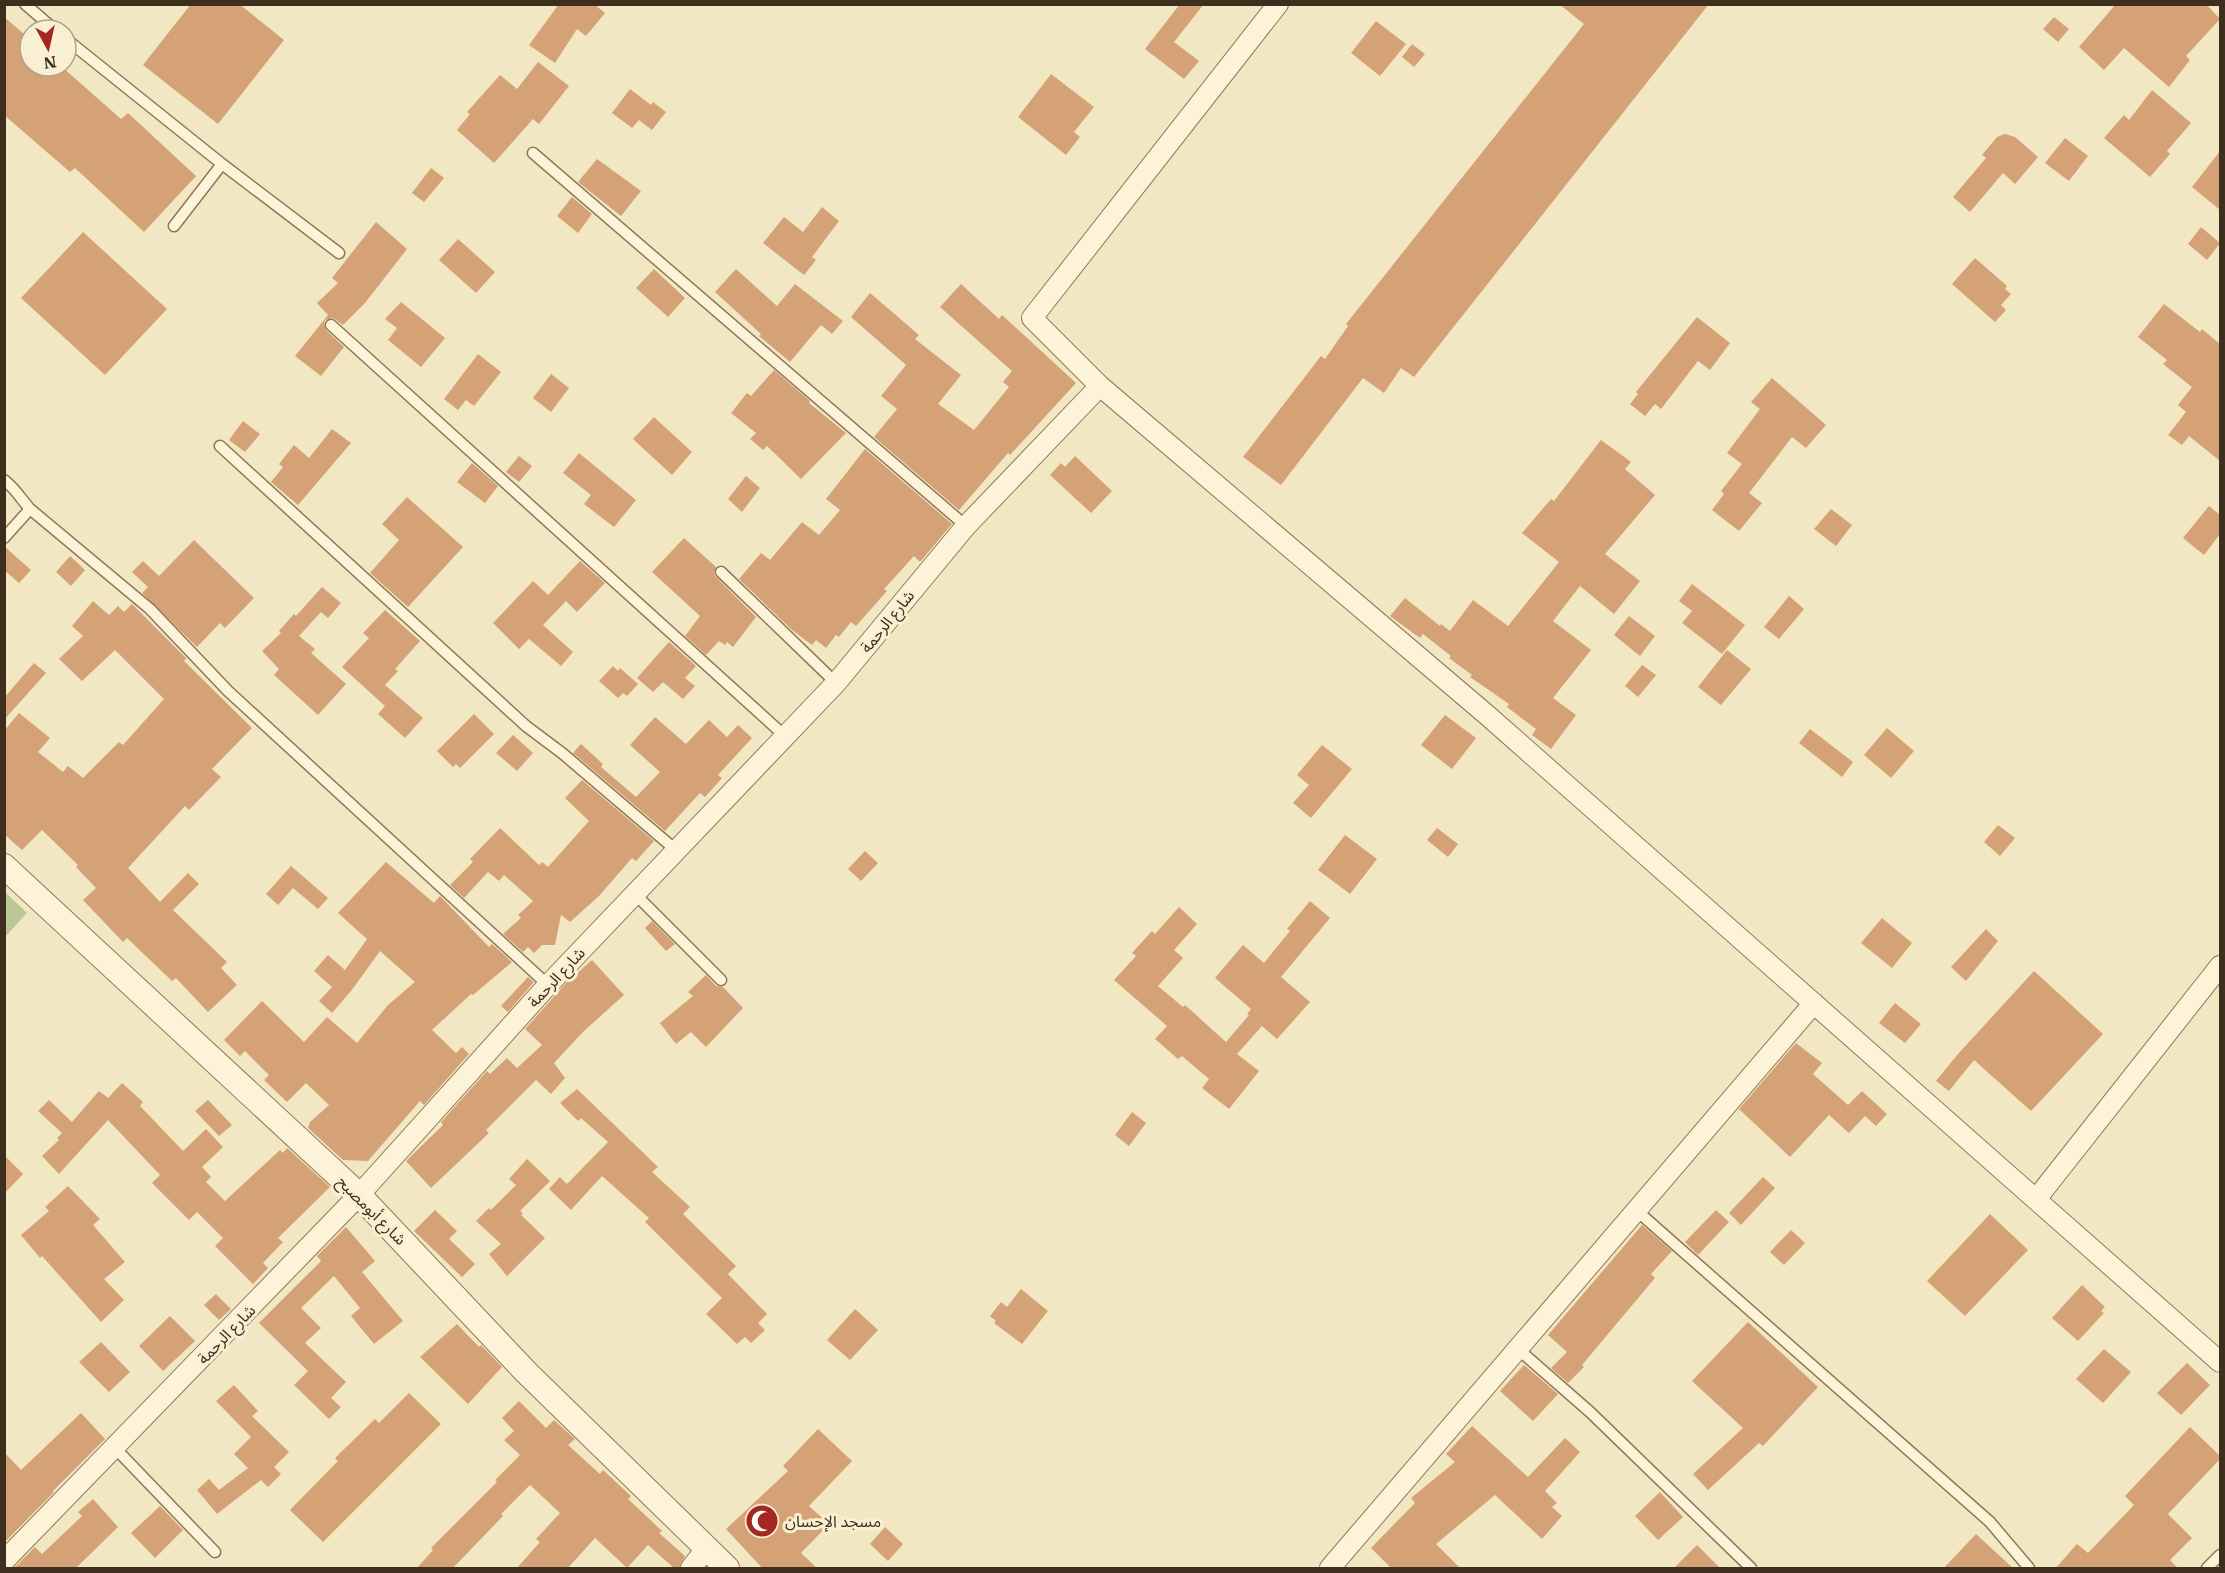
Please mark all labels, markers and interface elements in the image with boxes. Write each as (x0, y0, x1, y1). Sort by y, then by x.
north arrow (18, 18, 78, 78)
text: N (42, 52, 58, 74)
street label: شارع الرحمة (856, 586, 921, 658)
street label: شارع الرحمة (523, 943, 591, 1013)
street label: شارع أبومصبح (331, 1171, 411, 1251)
street label: شارع الرحمة (193, 1300, 261, 1370)
mosque icon: مسجد الإحسان (744, 1503, 780, 1539)
place label: مسجد الإحسان (785, 1511, 881, 1532)

